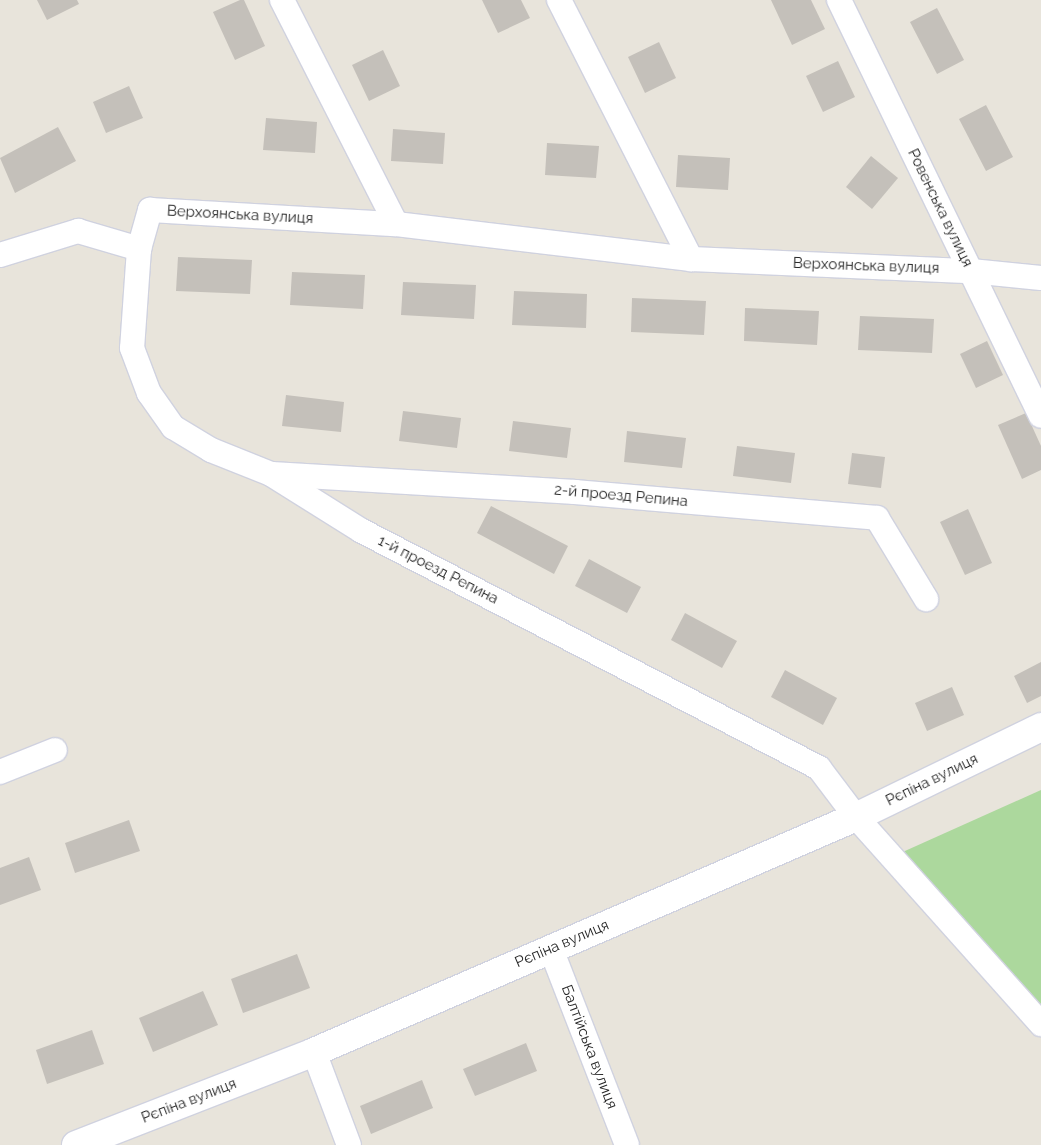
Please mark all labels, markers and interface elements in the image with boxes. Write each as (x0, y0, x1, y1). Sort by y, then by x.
street label: Ровенська вулиця (904, 146, 976, 270)
street label: Верхоянська вулиця (166, 202, 314, 228)
street label: Верхоянська вулиця (793, 254, 939, 278)
street label: 2-й проезд Репина (553, 481, 689, 511)
street label: 1-й проезд Репина (375, 532, 501, 608)
street label: Рєпіна вулиця (883, 750, 981, 810)
street label: Рєпіна вулиця (512, 916, 612, 972)
street label: Балтійська вулиця (557, 983, 621, 1111)
street label: Рєпіна вулиця (139, 1075, 239, 1127)

